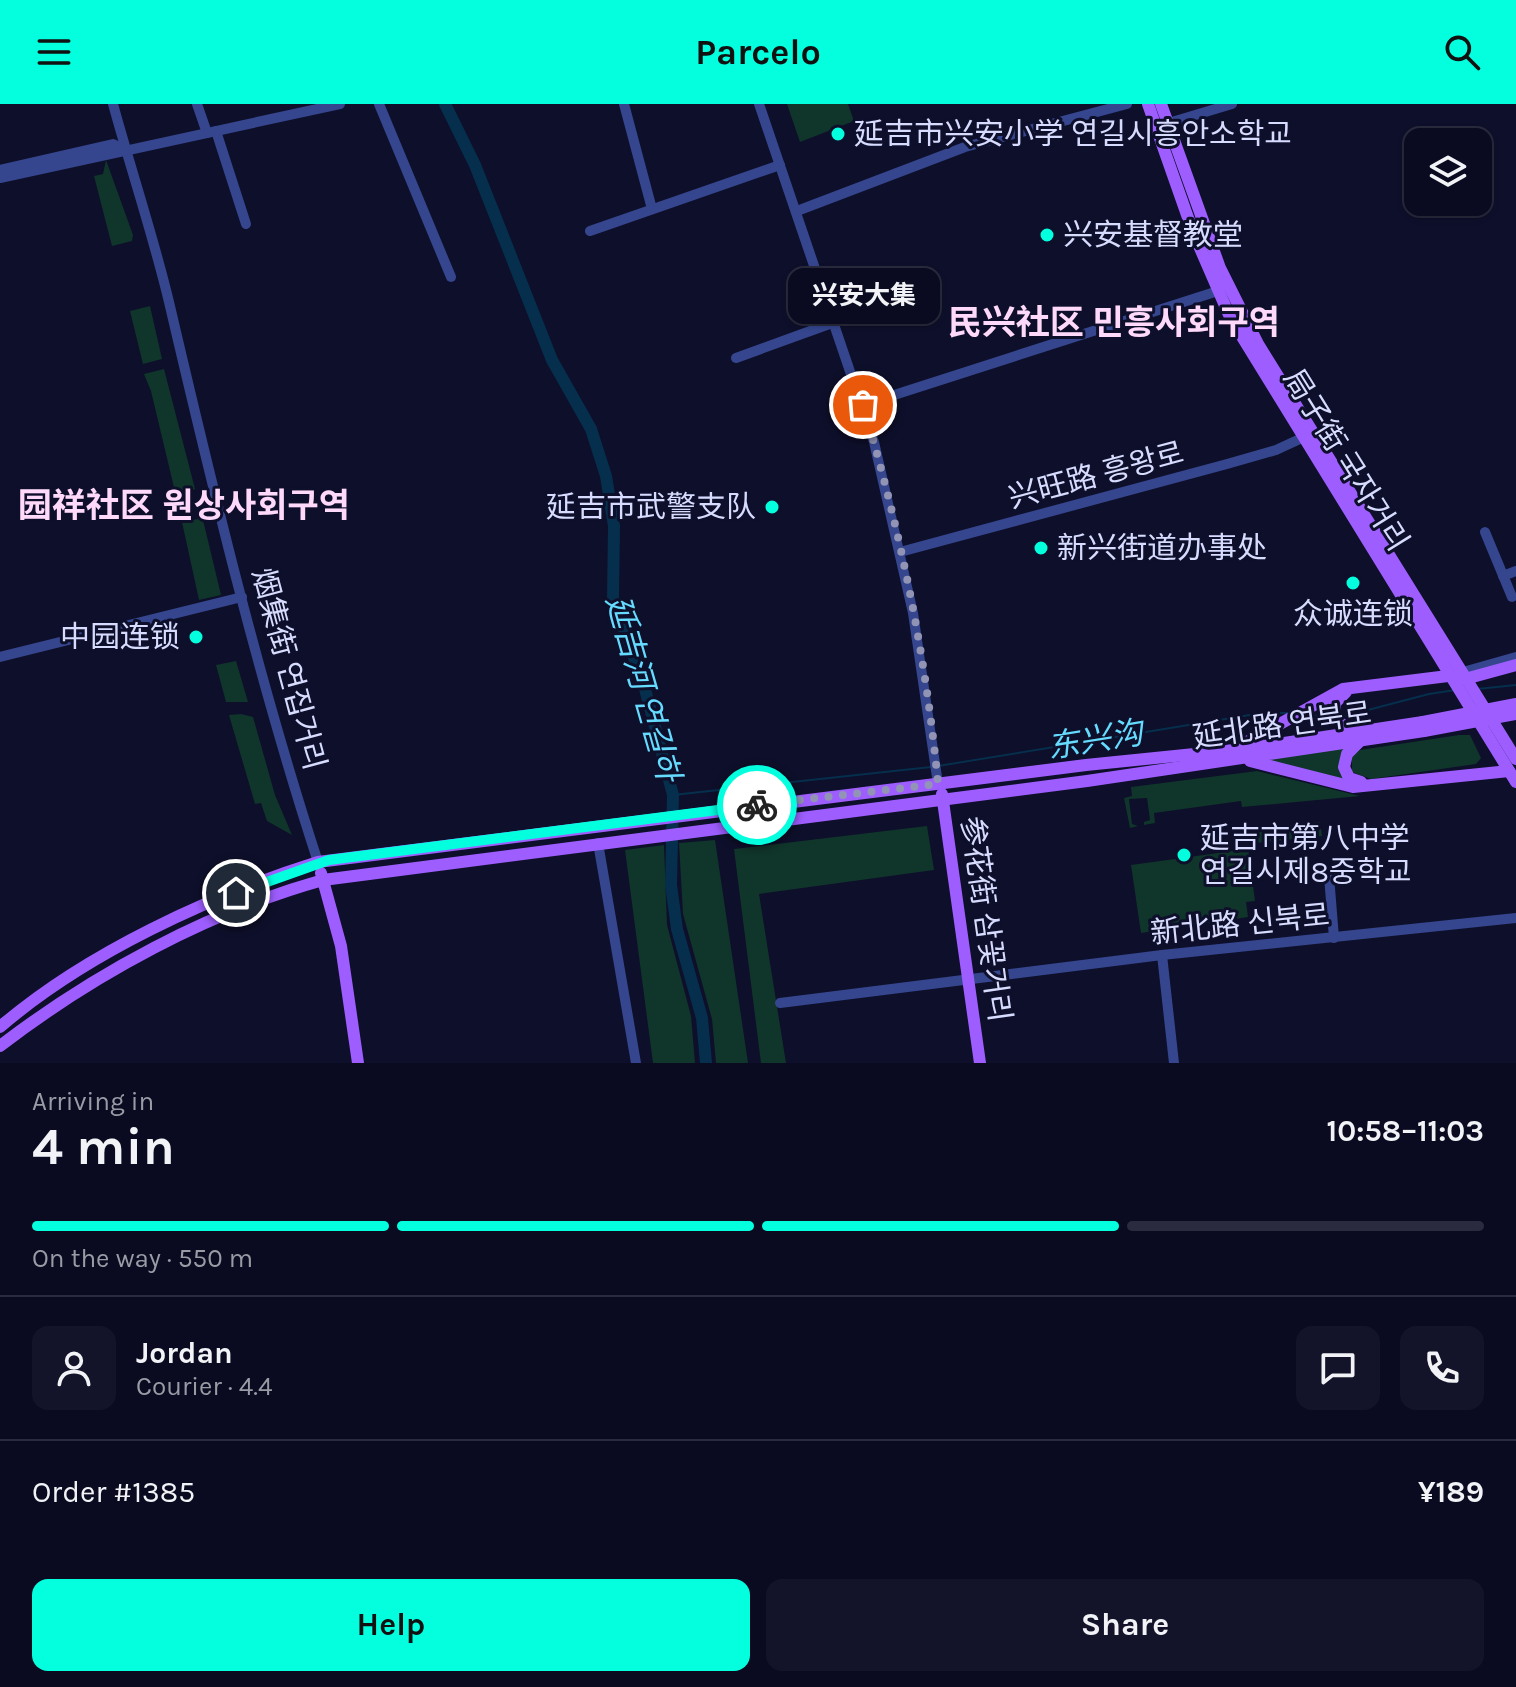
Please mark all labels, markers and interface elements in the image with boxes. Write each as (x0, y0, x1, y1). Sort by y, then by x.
icon: menu (32, 30, 76, 74)
icon: search (1440, 30, 1484, 74)
text: Parcelo (695, 31, 821, 73)
place label: 延吉市兴安小学 연길시흥안소학교 (854, 116, 1292, 152)
marker: 延吉市兴安小学 연길시흥안소학교 (829, 125, 847, 143)
map controls (1404, 128, 1492, 216)
button: layers (1404, 128, 1492, 216)
place label: 兴安基督教堂 (1063, 217, 1243, 253)
marker: 兴安基督教堂 (1038, 226, 1056, 244)
callout: 兴安大集 (787, 269, 939, 325)
text: 兴安大集 (812, 280, 916, 311)
district label: 民兴社区 민흥사회구역 (948, 303, 1280, 343)
street label: 局子街 국자거리 (1276, 362, 1416, 558)
pin (829, 371, 897, 439)
icon: bag (841, 383, 885, 427)
street label: 兴旺路 흥왕로 (1004, 434, 1188, 516)
district label: 园祥社区 원상사회구역 (18, 486, 350, 526)
place label: 延吉市武警支队 (546, 489, 756, 525)
marker: 延吉市武警支队 (763, 498, 781, 516)
place label: 新兴街道办事处 (1057, 530, 1267, 566)
marker: 新兴街道办事处 (1032, 539, 1050, 557)
street label: 烟集街 연집거리 (245, 564, 333, 774)
marker: 众诚连锁 (1344, 574, 1362, 592)
water label: 延吉河 연길하 (599, 591, 688, 788)
place label: 众诚连锁 (1293, 596, 1413, 632)
place label: 中园连锁 (60, 619, 180, 655)
marker: 中园连锁 (187, 628, 205, 646)
street label: 延北路 연북로 (1190, 695, 1374, 755)
water label: 东兴沟 (1045, 714, 1148, 766)
courier (717, 765, 797, 845)
icon: bike (735, 783, 779, 827)
street label: 参花街 삼꽃거리 (954, 814, 1018, 1024)
place label: 延吉市第八中学 연길시제8중학교 (1200, 820, 1412, 890)
marker: 延吉市第八中学 연길시제8중학교 (1175, 846, 1193, 864)
pin (202, 859, 270, 927)
icon: home (214, 871, 258, 915)
street label: 新北路 신북로 (1149, 897, 1331, 951)
text: Arriving in (32, 1086, 154, 1117)
text: 10:58–11:03 (1327, 1113, 1484, 1149)
text: 4 min (32, 1116, 175, 1177)
text: On the way · 550 m (32, 1243, 253, 1274)
button: person (32, 1326, 116, 1410)
button: chat (1296, 1326, 1380, 1410)
button: phone (1400, 1326, 1484, 1410)
text: Jordan (136, 1335, 233, 1371)
text: Courier · 4.4 (136, 1371, 272, 1402)
text: Order #1385 (32, 1474, 195, 1510)
text: ¥189 (1418, 1474, 1484, 1510)
button: Help (32, 1579, 750, 1671)
button: Share (766, 1579, 1484, 1671)

